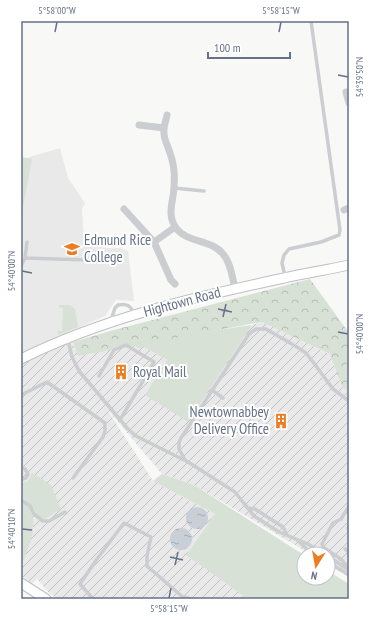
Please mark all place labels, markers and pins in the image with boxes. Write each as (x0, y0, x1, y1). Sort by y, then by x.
place label: Edmund Rice College (84, 230, 151, 266)
school or university icon: Edmund Rice College (63, 240, 81, 258)
place label: Royal Mail (133, 362, 187, 381)
building icon: Royal Mail (112, 363, 130, 381)
place label: Newtownabbey Delivery Office (190, 402, 269, 438)
building icon: Newtownabbey Delivery Office (272, 412, 290, 430)

